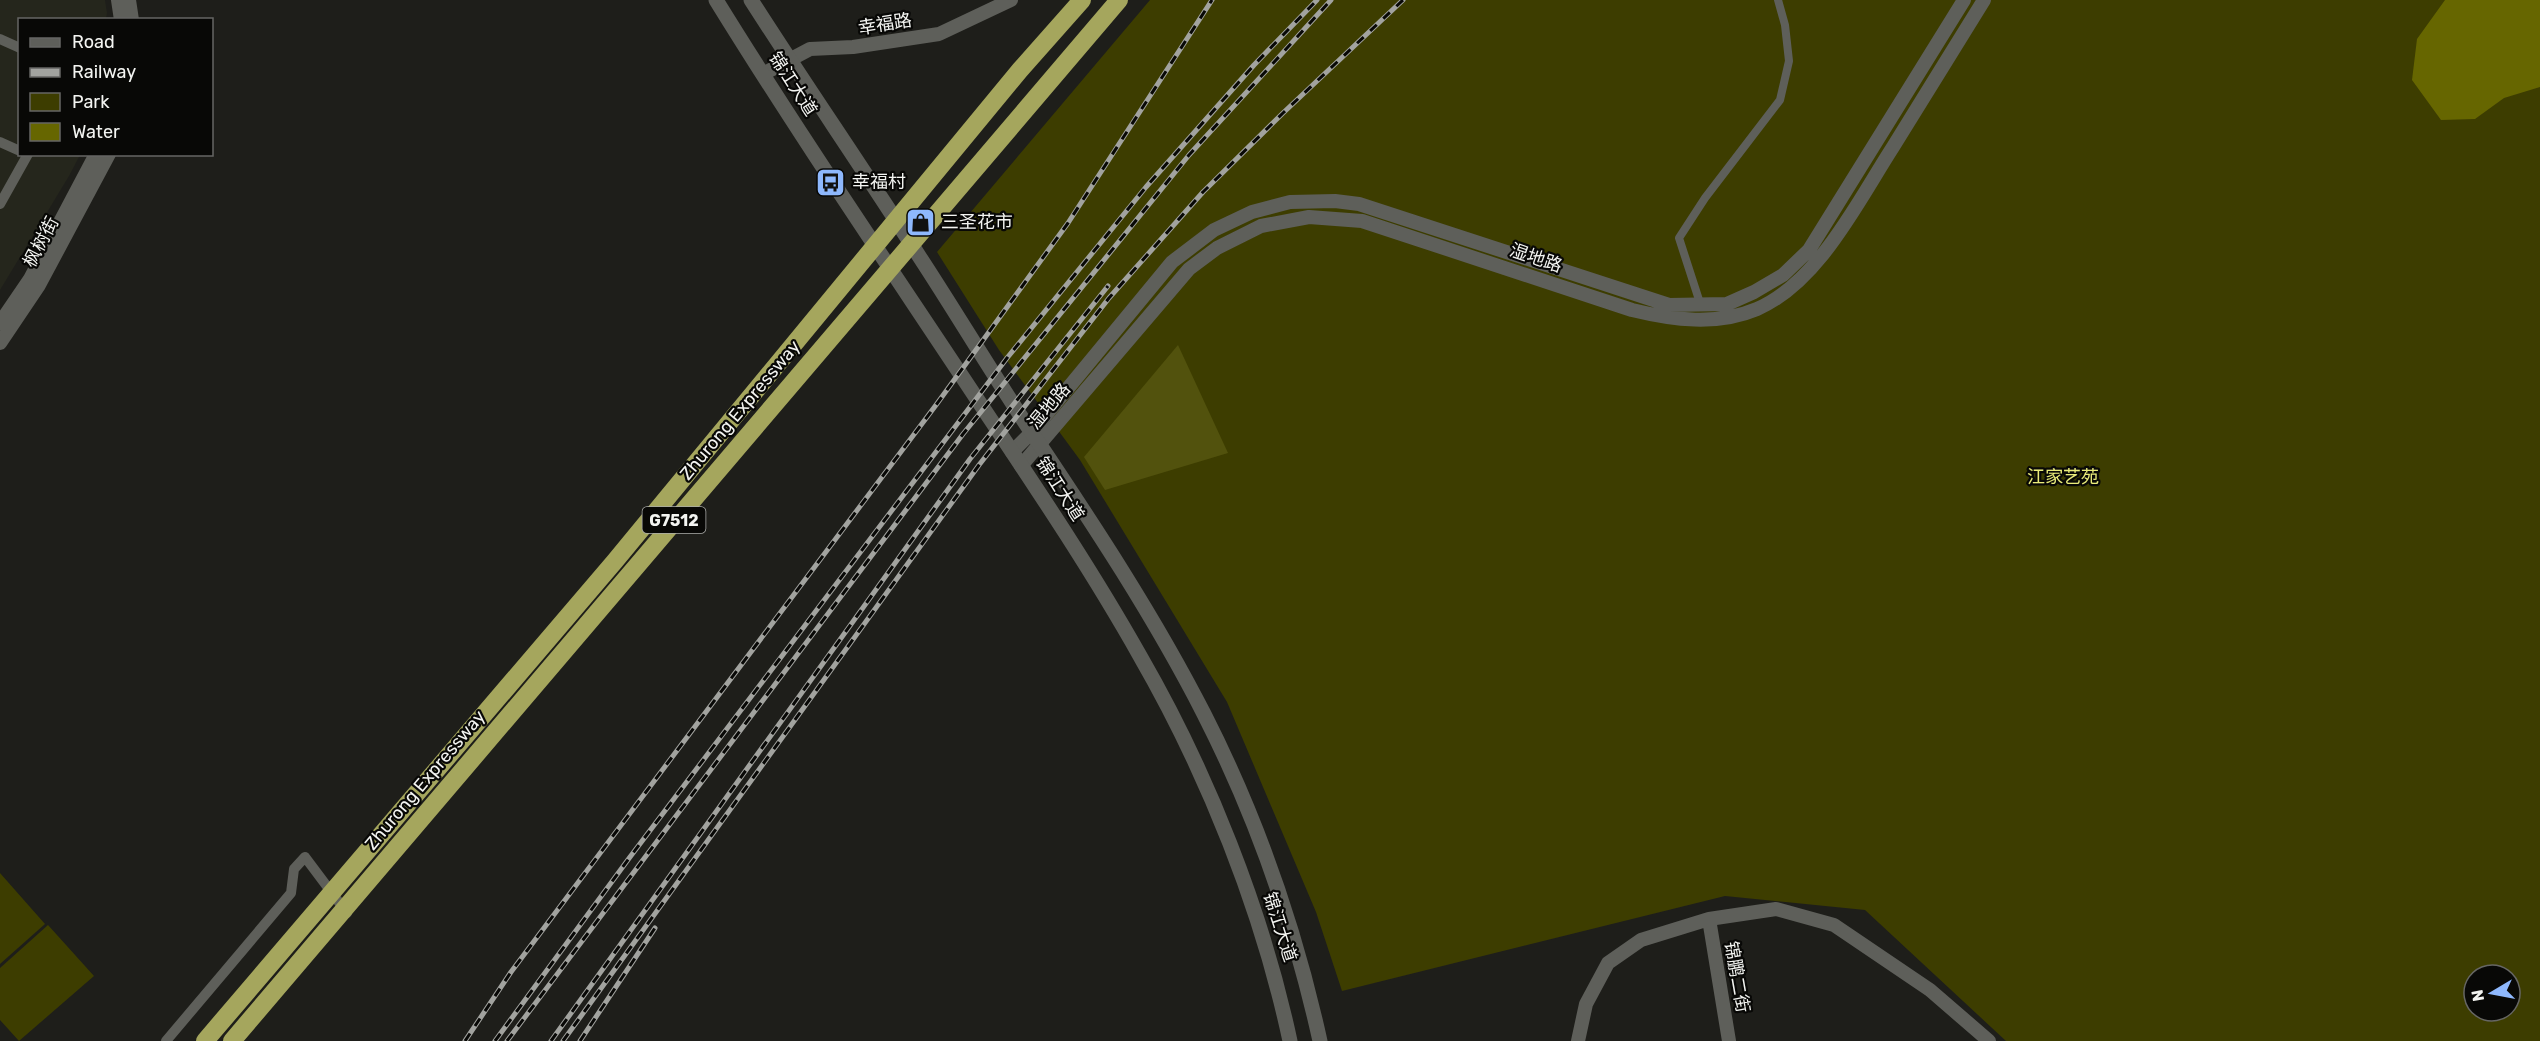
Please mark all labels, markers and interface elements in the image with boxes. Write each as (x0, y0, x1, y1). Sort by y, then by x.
street label: 幸福路 (857, 9, 913, 39)
legend (18, 18, 213, 156)
text: Road (72, 31, 115, 53)
street label: 锦江大道 (764, 48, 822, 120)
text: Railway (72, 61, 136, 83)
text: Park (72, 91, 110, 113)
text: Water (72, 121, 120, 143)
bus stop icon: 幸福村 (815, 166, 847, 198)
place label: 幸福村 (852, 171, 906, 193)
shop icon: 三圣花市 (904, 206, 936, 238)
place label: 三圣花市 (941, 211, 1013, 233)
street label: 枫树街 (19, 213, 63, 271)
street label: 湿地路 (1507, 239, 1565, 277)
street label: Zhurong Expressway (675, 336, 805, 484)
street label: 湿地路 (1023, 378, 1075, 434)
street label: 锦江大道 (1031, 453, 1089, 525)
park label: 江家艺苑 (2027, 466, 2099, 488)
road number: G7512 (642, 507, 706, 533)
street label: Zhurong Expressway (360, 706, 490, 854)
street label: 锦江大道 (1258, 889, 1302, 965)
street label: 锦鹏二街 (1720, 940, 1754, 1014)
north arrow (2462, 963, 2522, 1023)
text: N (2467, 988, 2488, 1003)

